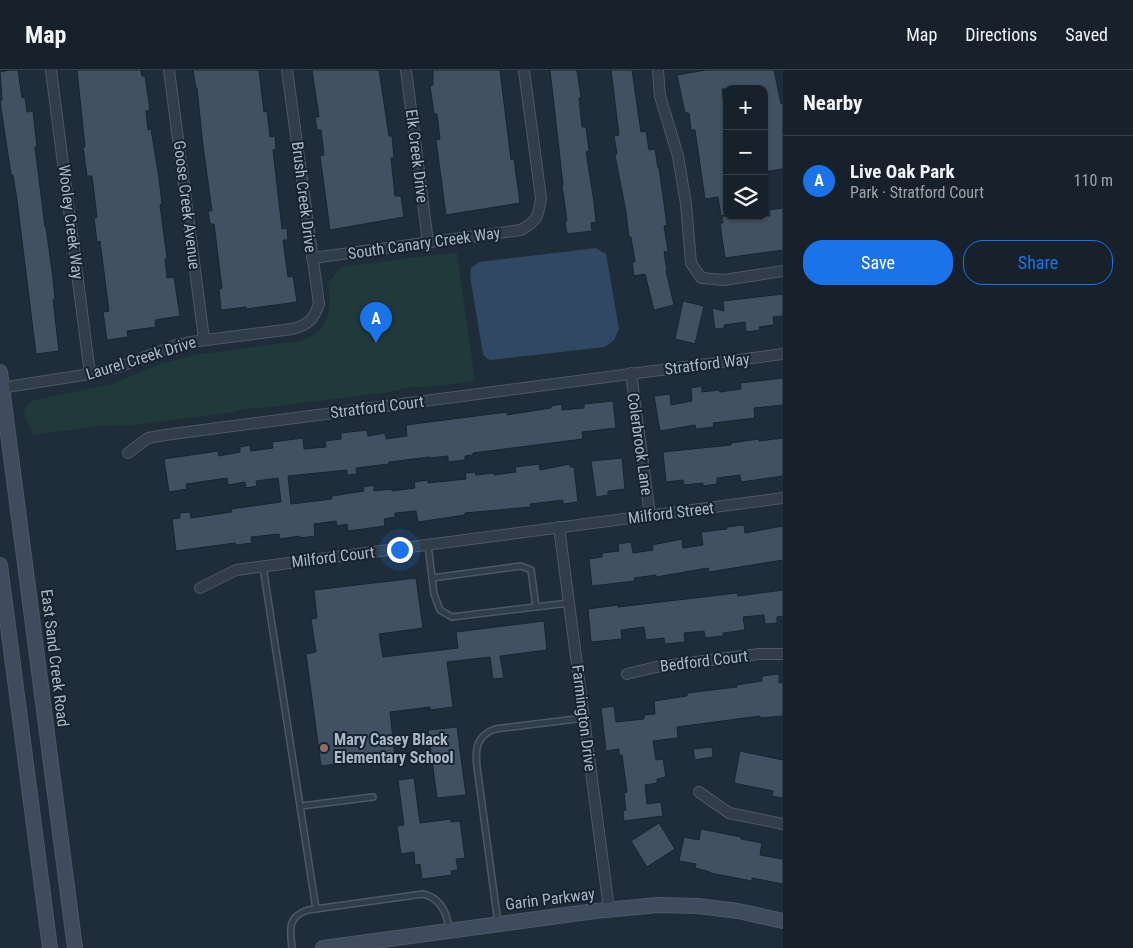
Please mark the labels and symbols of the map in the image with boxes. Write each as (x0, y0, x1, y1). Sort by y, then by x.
street label: Elk Creek Drive (402, 108, 432, 204)
street label: Goose Creek Avenue (170, 139, 204, 271)
street label: Brush Creek Drive (288, 140, 320, 254)
street label: Wooley Creek Way (55, 164, 87, 281)
street label: South Canary Creek Way (347, 223, 502, 263)
pin: A (360, 302, 392, 343)
street label: Laurel Creek Drive (84, 332, 198, 384)
street label: Stratford Way (663, 349, 751, 379)
street label: Stratford Court (329, 392, 425, 422)
street label: Colerbrook Lane (623, 392, 657, 496)
street label: Milford Street (627, 498, 715, 528)
your location (387, 537, 413, 563)
street label: Milford Court (290, 542, 376, 572)
street label: East Sand Creek Road (37, 588, 73, 728)
street label: Bedford Court (659, 646, 749, 676)
street label: Farmington Drive (568, 664, 600, 772)
place label: Mary Casey Black Elementary School (334, 730, 453, 767)
marker: Mary Casey Black Elementary School (318, 742, 330, 754)
street label: Garin Parkway (504, 884, 596, 914)

